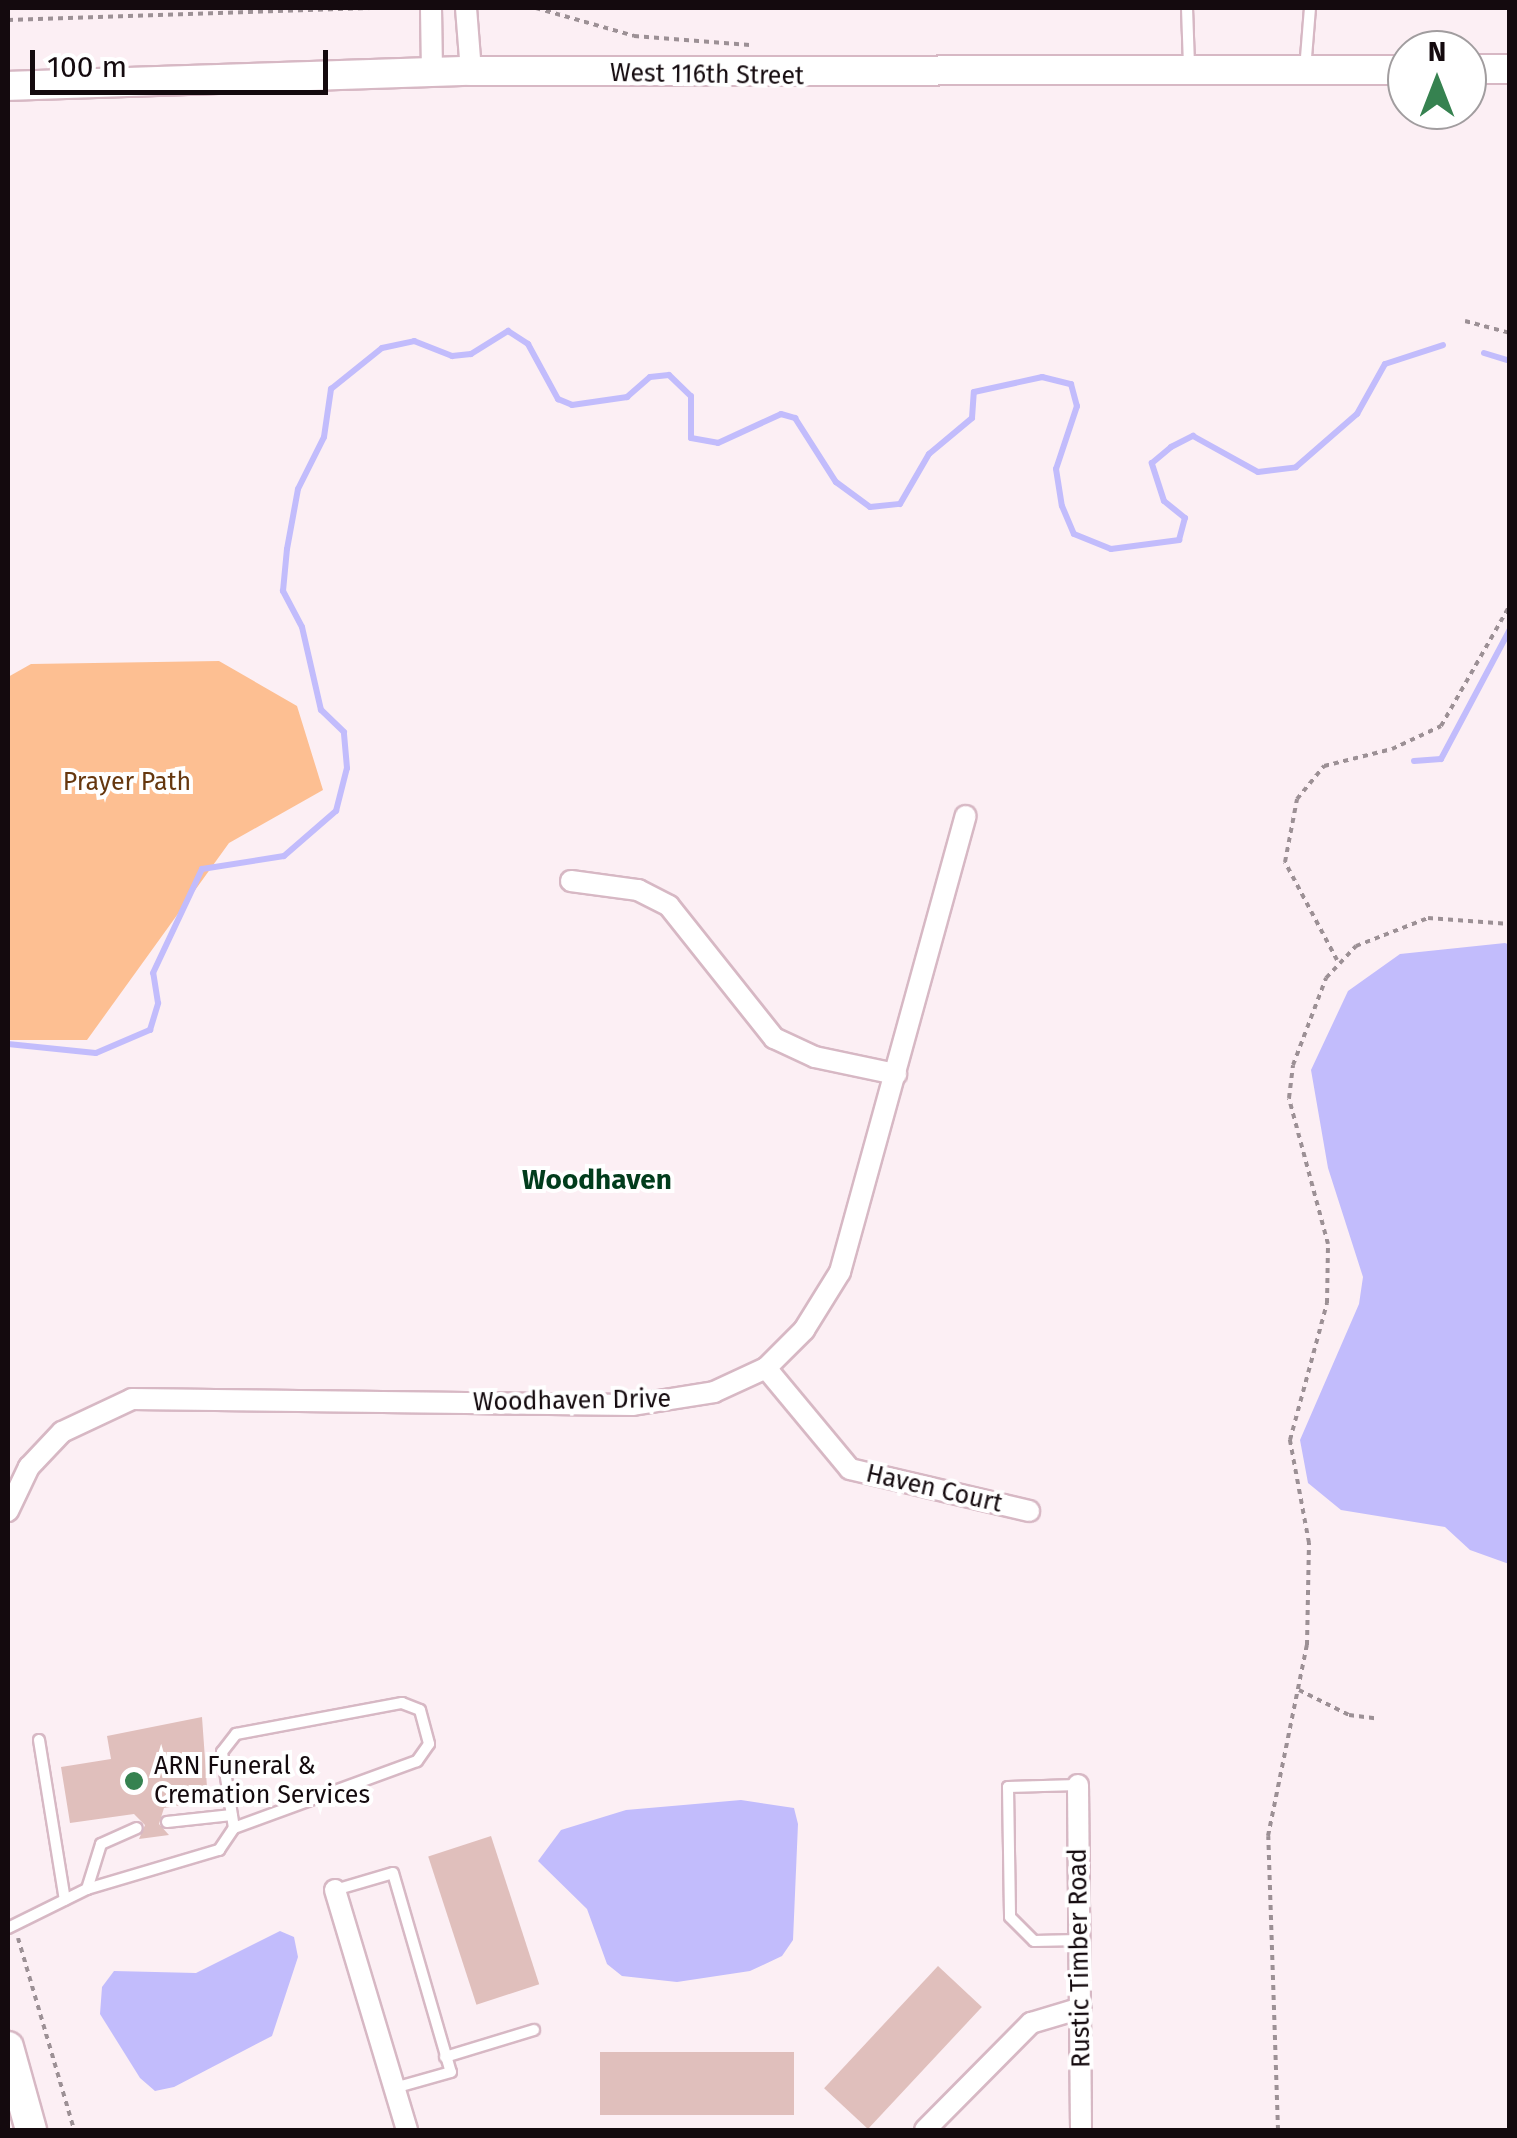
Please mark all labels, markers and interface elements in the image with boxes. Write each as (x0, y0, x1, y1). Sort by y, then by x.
scale bar (35, 30, 332, 92)
north arrow (1387, 30, 1487, 130)
text: N (1428, 35, 1446, 68)
text: 100 m (47, 49, 127, 85)
street label: West 116th Street (610, 58, 804, 92)
park label: Prayer Path (63, 767, 191, 797)
district label: Woodhaven (522, 1163, 672, 1197)
street label: Woodhaven Drive (473, 1384, 671, 1418)
street label: Haven Court (863, 1459, 1005, 1519)
place label: ARN Funeral & Cremation Services (154, 1752, 370, 1811)
marker: ARN Funeral & Cremation Services (123, 1770, 145, 1792)
street label: Rustic Timber Road (1063, 1848, 1097, 2068)

